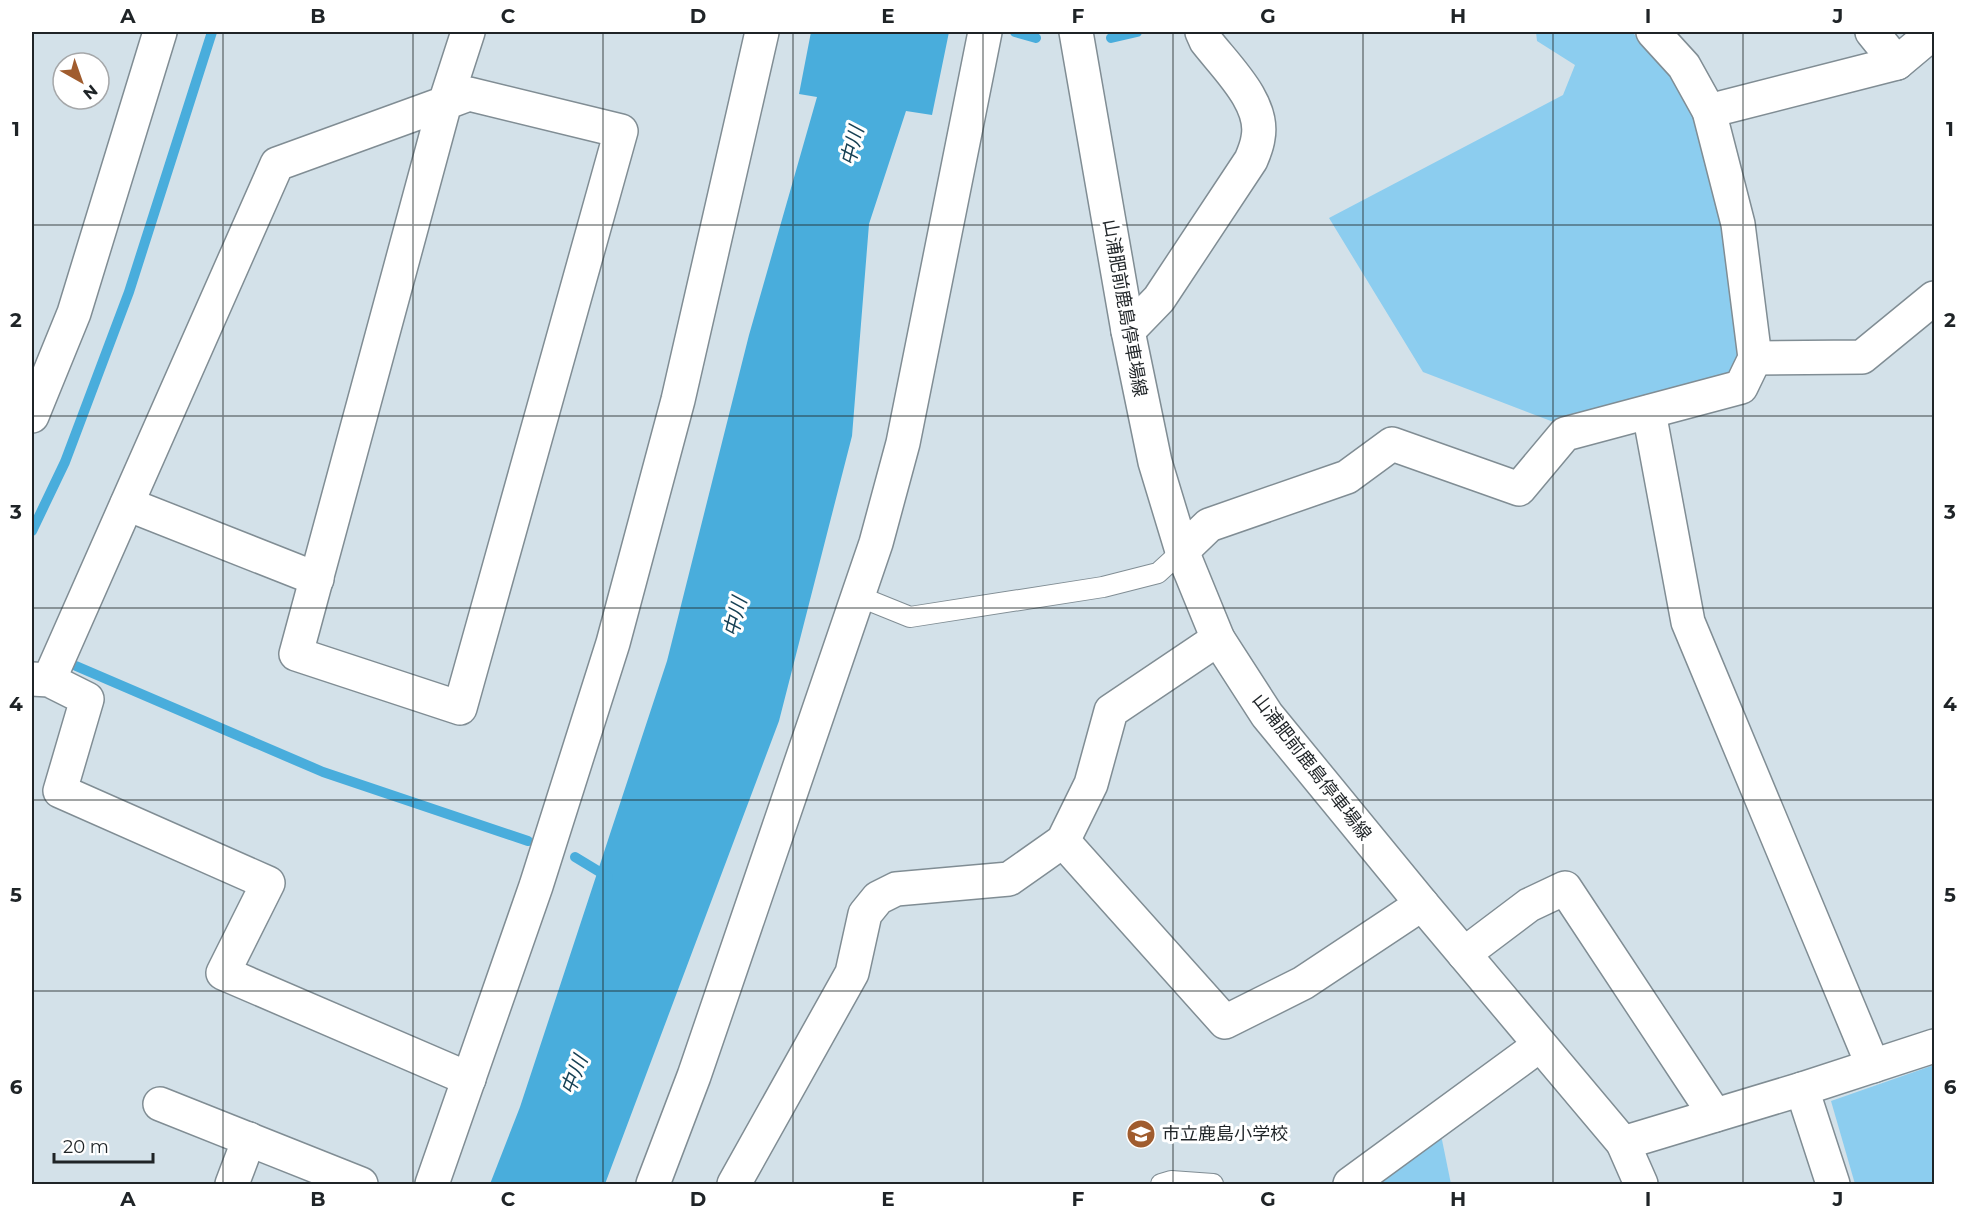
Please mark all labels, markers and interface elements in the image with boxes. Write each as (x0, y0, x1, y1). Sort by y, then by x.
text: A (119, 4, 136, 28)
text: B (310, 4, 326, 28)
text: C (501, 4, 516, 28)
text: D (690, 4, 706, 28)
text: E (881, 4, 895, 28)
text: F (1072, 4, 1085, 28)
text: G (1260, 4, 1276, 28)
text: H (1450, 4, 1466, 28)
text: I (1645, 4, 1651, 28)
text: J (1832, 4, 1843, 28)
north arrow (51, 51, 111, 111)
text: N (79, 81, 101, 104)
text: 1 (12, 117, 20, 141)
text: 1 (1946, 117, 1954, 141)
water label: 中川 (836, 122, 869, 168)
street label: 山浦肥前鹿島停車場線 (1099, 217, 1151, 399)
text: 2 (10, 308, 22, 332)
text: 2 (1944, 308, 1956, 332)
text: 3 (9, 500, 22, 524)
text: 3 (1943, 500, 1956, 524)
water label: 中川 (719, 593, 752, 639)
street label: 山浦肥前鹿島停車場線 (1248, 689, 1376, 845)
text: 4 (9, 692, 23, 716)
text: 4 (1943, 692, 1957, 716)
text: 5 (10, 883, 22, 907)
text: 5 (1944, 883, 1956, 907)
water label: 中川 (556, 1050, 593, 1098)
text: 6 (10, 1075, 23, 1099)
text: 6 (1944, 1075, 1957, 1099)
school or university icon: 市立鹿島小学校 (1125, 1118, 1157, 1150)
place label: 市立鹿島小学校 (1162, 1123, 1288, 1145)
scale bar (54, 1126, 153, 1164)
text: 20 m (63, 1136, 109, 1158)
text: A (119, 1187, 136, 1211)
text: B (310, 1187, 326, 1211)
text: C (501, 1187, 516, 1211)
text: D (690, 1187, 706, 1211)
text: E (881, 1187, 895, 1211)
text: F (1072, 1187, 1085, 1211)
text: G (1260, 1187, 1276, 1211)
text: H (1450, 1187, 1466, 1211)
text: I (1645, 1187, 1651, 1211)
text: J (1832, 1187, 1843, 1211)

